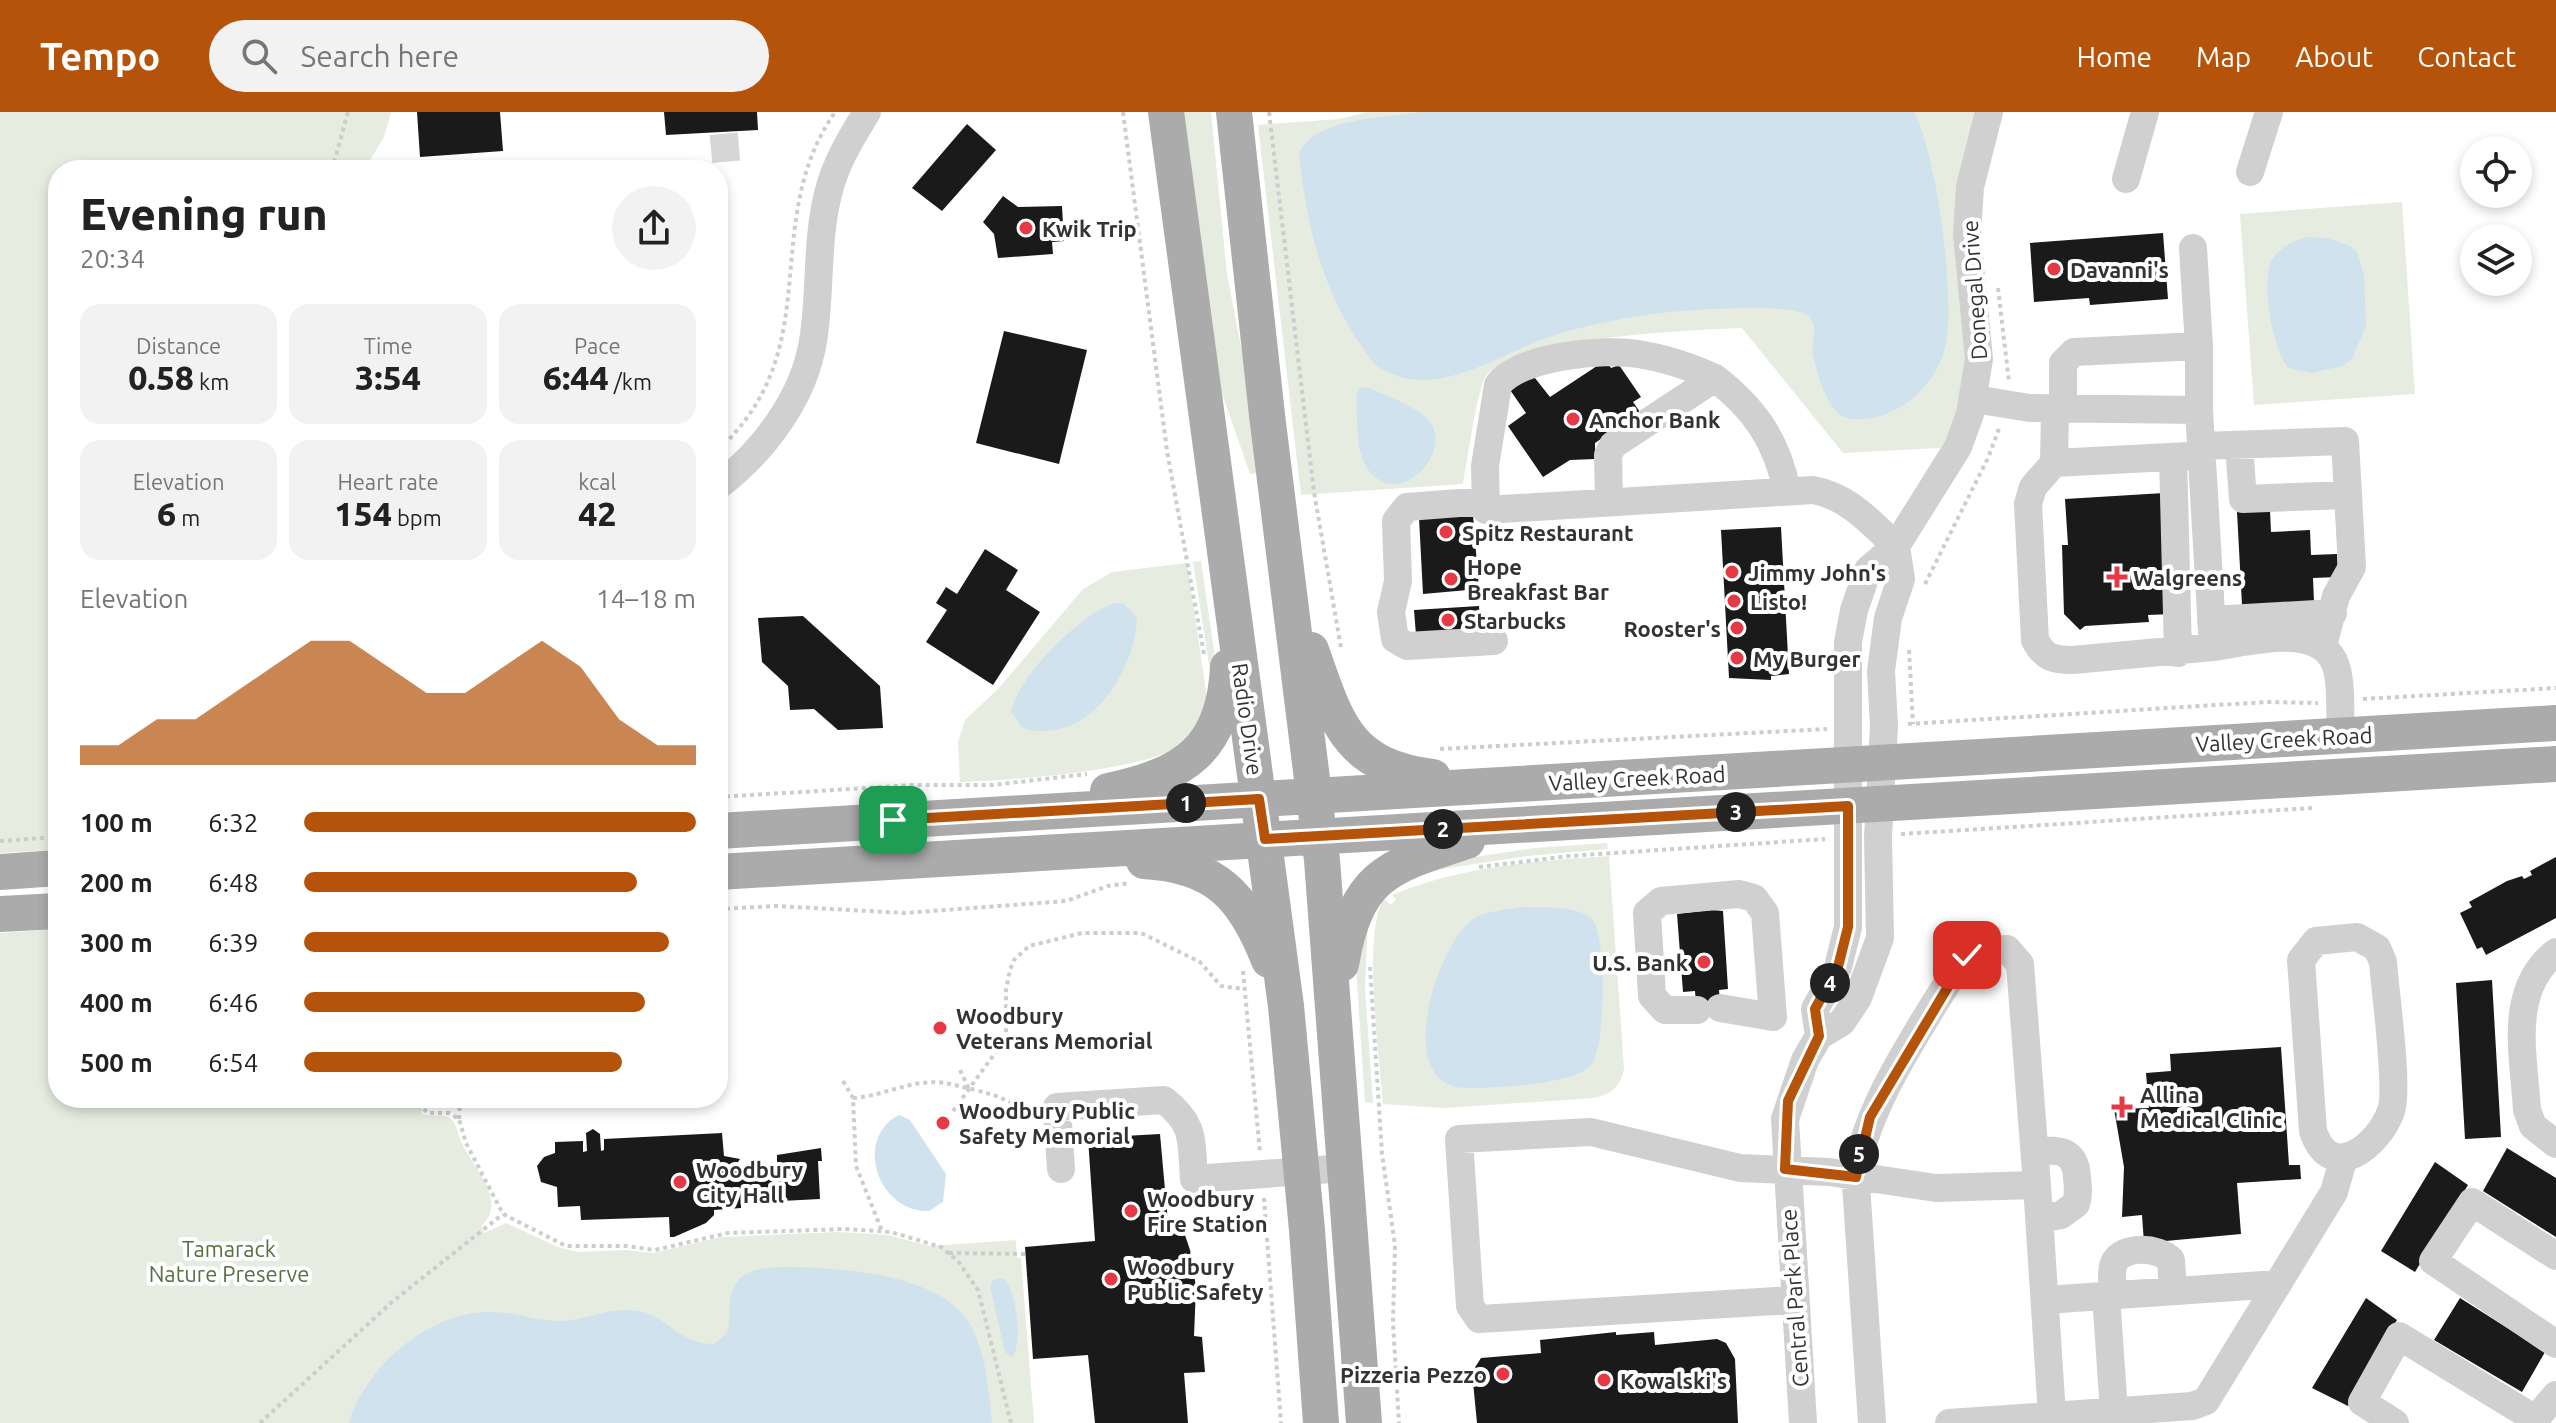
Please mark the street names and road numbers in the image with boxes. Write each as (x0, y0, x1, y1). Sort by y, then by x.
street label: Donegal Drive (1957, 219, 1991, 361)
street label: Radio Drive (1228, 661, 1268, 777)
street label: Valley Creek Road (2195, 722, 2373, 756)
street label: Valley Creek Road (1548, 761, 1726, 795)
street label: Central Park Place (1775, 1208, 1813, 1388)

